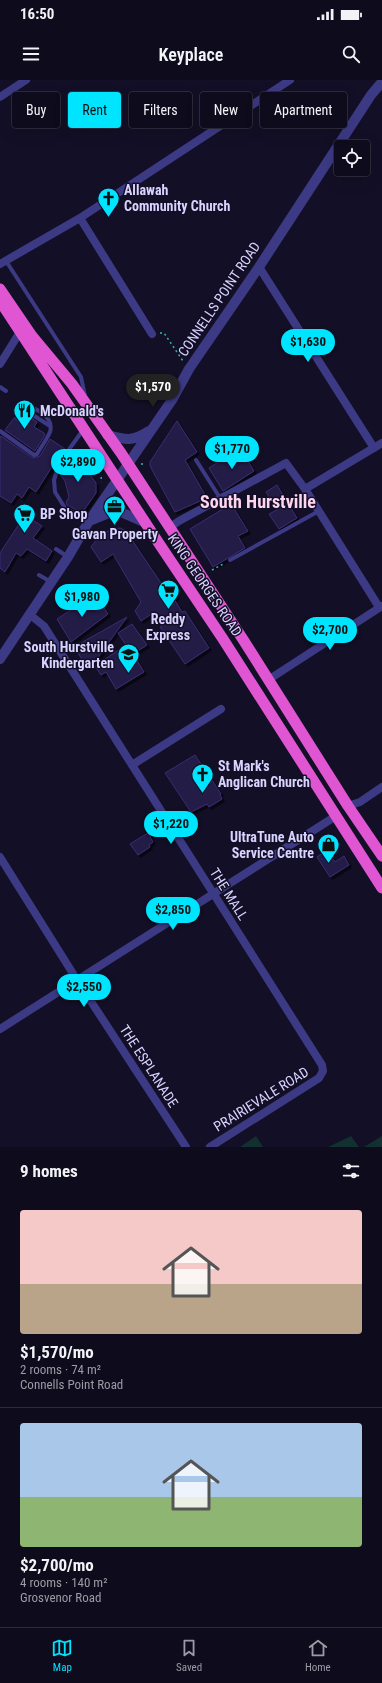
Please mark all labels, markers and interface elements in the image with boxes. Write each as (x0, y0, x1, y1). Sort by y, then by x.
text: 16:50 (20, 5, 54, 23)
icon: menu (20, 43, 42, 65)
icon: search (340, 43, 362, 65)
text: Keyplace (159, 44, 223, 65)
chip: Buy (12, 92, 60, 128)
chip: Rent (68, 92, 121, 128)
chip: Filters (129, 92, 192, 128)
chip: New (200, 92, 252, 128)
chip: Apartment (260, 92, 347, 128)
map controls (334, 140, 370, 176)
button: locate (334, 140, 370, 176)
place label: Allawah Community Church (124, 182, 230, 214)
church icon: Allawah Community Church (95, 185, 121, 218)
street label: CONNELLS POINT ROAD (175, 239, 263, 359)
pin: $1,630 (275, 329, 341, 363)
text: $1,630 (290, 334, 326, 349)
pin: $1,570 (120, 374, 186, 408)
text: $1,570 (135, 379, 171, 394)
restaurant icon: McDonald's (11, 398, 37, 431)
place label: McDonald's (40, 403, 104, 419)
pin: $1,770 (199, 436, 265, 470)
text: $1,770 (214, 441, 250, 456)
pin: $2,890 (45, 449, 111, 483)
text: $2,890 (60, 454, 96, 469)
district label: South Hurstville (200, 491, 316, 512)
office icon: Gavan Property (102, 493, 128, 526)
supermarket icon: BP Shop (11, 501, 37, 534)
place label: BP Shop (40, 506, 87, 522)
place label: Gavan Property (72, 526, 159, 542)
street label: KING GEORGES ROAD (165, 531, 245, 639)
supermarket icon: Reddy Express (155, 578, 181, 611)
pin: $1,980 (49, 584, 115, 618)
text: $1,980 (64, 589, 100, 604)
place label: Reddy Express (146, 611, 190, 643)
pin: $2,700 (297, 617, 363, 651)
text: $2,700 (312, 622, 348, 637)
place label: South Hurstville Kindergarten (24, 639, 114, 671)
school or university icon: South Hurstville Kindergarten (116, 642, 142, 675)
place label: St Mark's Anglican Church (218, 758, 310, 790)
church icon: St Mark's Anglican Church (190, 761, 216, 794)
pin: $1,220 (138, 811, 204, 845)
text: $1,220 (153, 816, 189, 831)
place label: UltraTune Auto Service Centre (230, 829, 314, 861)
shop icon: UltraTune Auto Service Centre (316, 832, 342, 865)
street label: THE MALL (207, 865, 251, 923)
pin: $2,850 (140, 897, 206, 931)
text: $2,850 (155, 902, 191, 917)
pin: $2,550 (51, 974, 117, 1008)
text: $2,550 (66, 979, 102, 994)
street label: THE ESPLANADE (116, 1022, 182, 1110)
street label: PRAIRIEVALE ROAD (211, 1063, 311, 1135)
icon: filters (340, 1160, 362, 1182)
text: 9 homes (20, 1161, 78, 1181)
icon: home (155, 1236, 227, 1308)
text: $1,570/mo (20, 1342, 94, 1362)
text: 2 rooms · 74 m² (20, 1362, 101, 1377)
text: Connells Point Road (20, 1377, 123, 1392)
icon: home (155, 1449, 227, 1521)
text: $2,700/mo (20, 1555, 94, 1575)
text: 4 rooms · 140 m² (20, 1575, 107, 1590)
text: Grosvenor Road (20, 1590, 101, 1605)
tab: Map (51, 1637, 73, 1674)
tab: Saved (176, 1637, 202, 1674)
tab: Home (305, 1637, 331, 1674)

